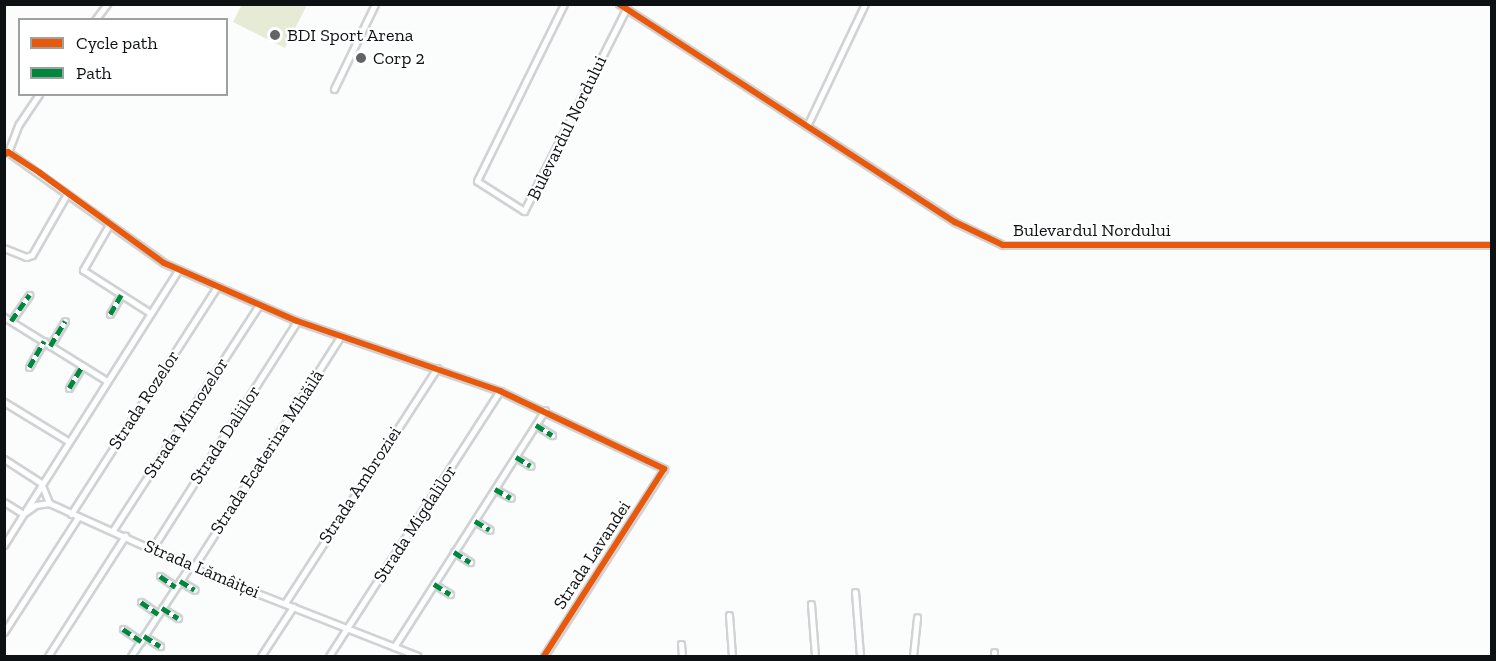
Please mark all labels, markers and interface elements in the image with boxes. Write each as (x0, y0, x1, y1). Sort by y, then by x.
legend (18, 18, 228, 96)
place label: BDI Sport Arena (287, 24, 414, 46)
marker: BDI Sport Arena (268, 28, 282, 42)
text: Cycle path (76, 32, 158, 54)
place label: Corp 2 (373, 47, 425, 69)
marker: Corp 2 (354, 51, 368, 65)
street label: Bulevardul Nordului (523, 52, 611, 204)
text: Path (76, 62, 112, 84)
street label: Bulevardul Nordului (1013, 219, 1171, 241)
street label: Strada Rozelor (104, 346, 184, 454)
street label: Strada Mimozelor (139, 354, 233, 482)
street label: Strada Ecaterina Mihăilă (206, 366, 328, 538)
street label: Strada Daliilor (185, 382, 265, 488)
street label: Strada Ambroziei (314, 422, 406, 548)
street label: Strada Migdalilor (369, 461, 461, 587)
street label: Strada Lavandei (549, 497, 635, 613)
street label: Strada Lămâiței (141, 535, 263, 603)

